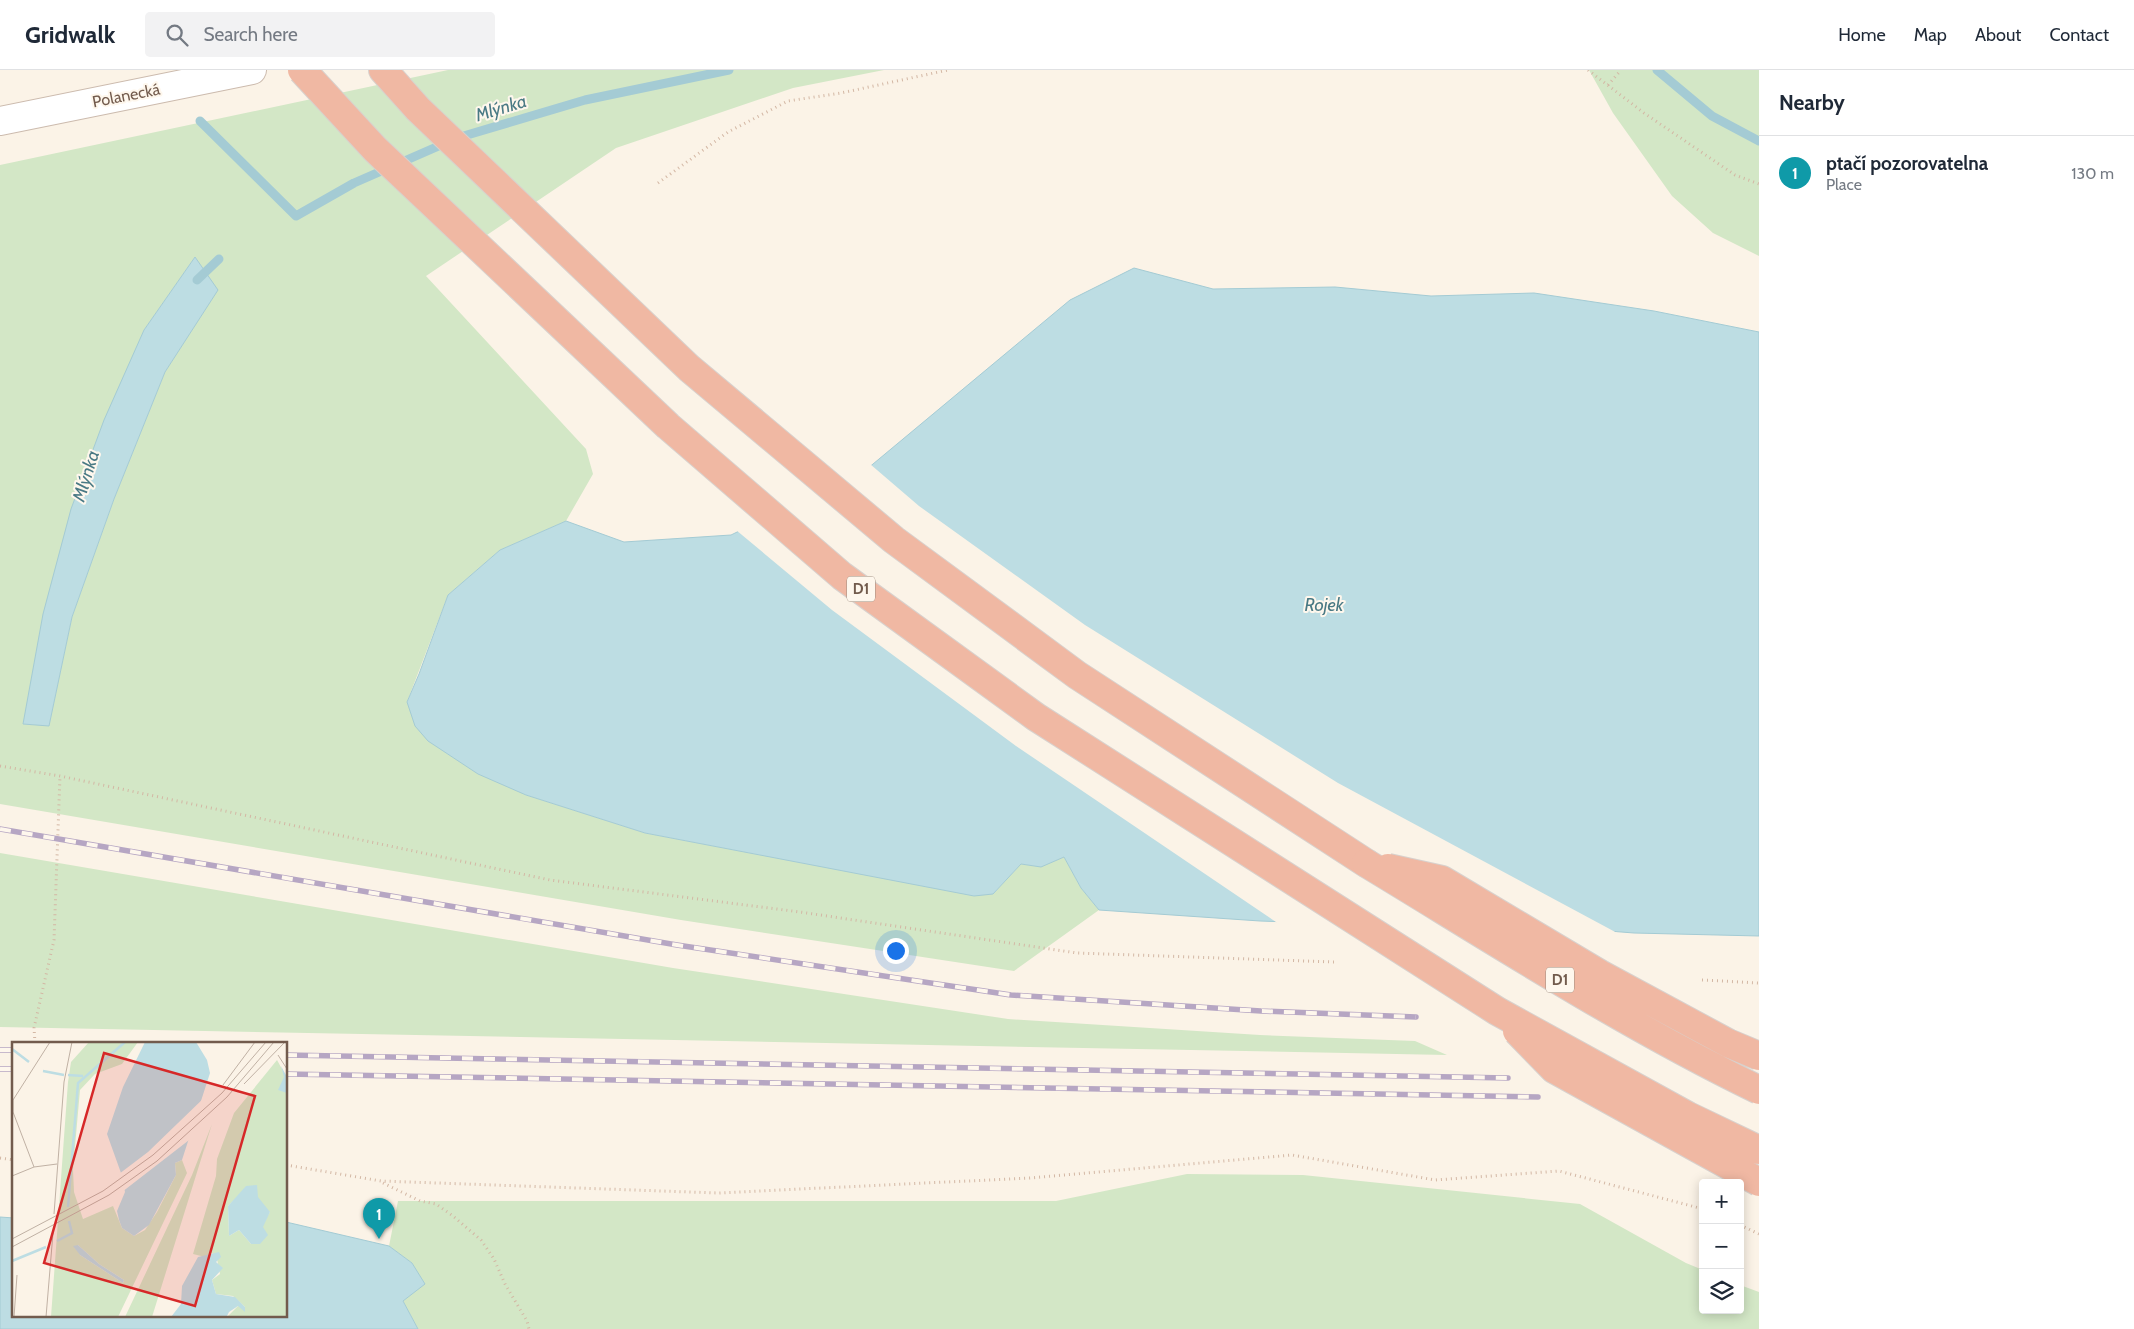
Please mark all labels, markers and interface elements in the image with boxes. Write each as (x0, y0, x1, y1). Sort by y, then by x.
search box (145, 12, 495, 57)
text: Gridwalk (25, 20, 115, 49)
icon: search (163, 21, 191, 49)
text: Search here (203, 23, 298, 46)
text: Home (1838, 24, 1886, 46)
text: Map (1914, 24, 1947, 46)
text: About (1975, 24, 2021, 46)
text: Contact (2049, 24, 2109, 46)
street label: Polanecká (91, 80, 162, 111)
water label: Mlýnka (472, 90, 529, 126)
text: Nearby (1779, 90, 1845, 115)
text: ptačí pozorovatelna (1826, 152, 1988, 175)
text: 1 (1792, 164, 1798, 183)
text: 130 m (2071, 164, 2114, 183)
text: Place (1826, 175, 1862, 194)
water label: Mlýnka (68, 448, 104, 505)
road number: D1 (847, 576, 875, 602)
water label: Rojek (1305, 594, 1345, 616)
your location (883, 938, 909, 964)
road number: D1 (1546, 968, 1574, 992)
inset map (12, 1042, 288, 1316)
map controls (1699, 1179, 1744, 1314)
button: + (1699, 1179, 1744, 1224)
pin: 1 (363, 1198, 395, 1239)
button: − (1699, 1224, 1744, 1269)
button: layers (1699, 1269, 1744, 1314)

